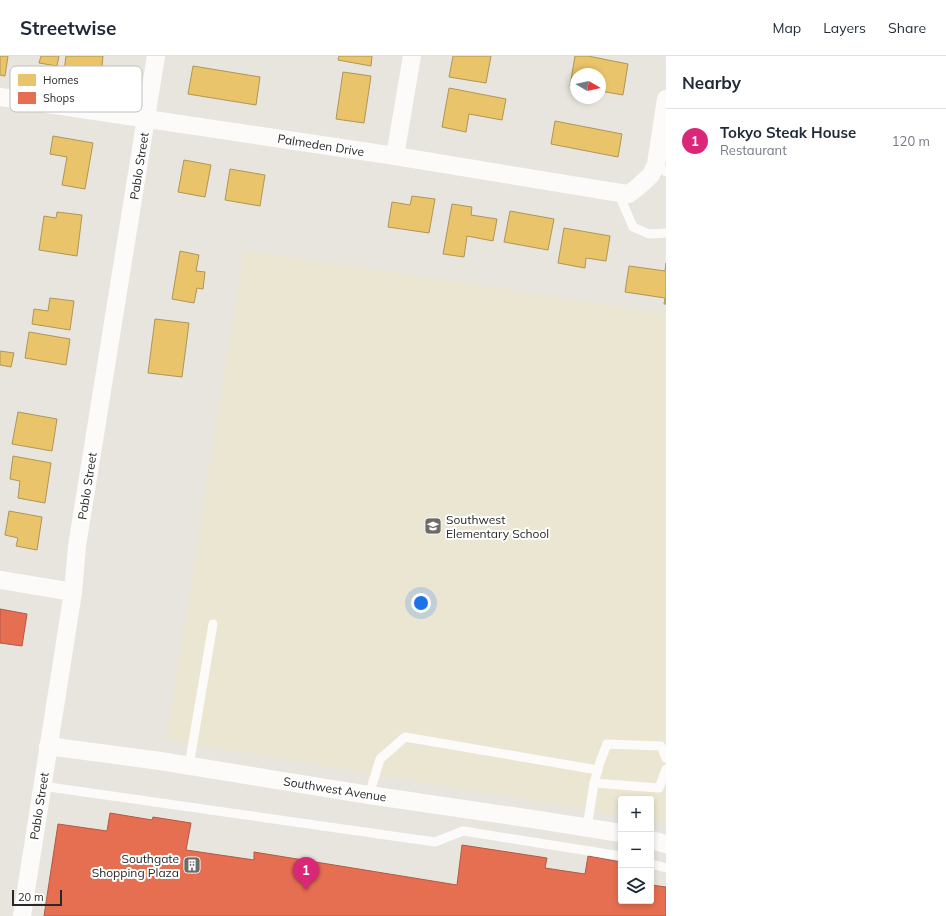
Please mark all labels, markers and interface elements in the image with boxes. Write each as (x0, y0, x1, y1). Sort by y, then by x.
text: Streetwise (20, 16, 116, 40)
text: Map (772, 19, 801, 37)
text: Layers (823, 19, 866, 37)
text: Share (888, 19, 926, 37)
legend (10, 66, 142, 112)
north arrow (570, 68, 606, 104)
text: Nearby (682, 72, 741, 93)
text: Homes (43, 73, 79, 87)
text: Shops (43, 91, 75, 105)
text: Tokyo Steak House (720, 123, 856, 142)
street label: Pablo Street (126, 131, 152, 201)
street label: Palmeden Drive (277, 131, 365, 159)
text: 1 (691, 133, 699, 149)
text: 120 m (892, 133, 930, 149)
text: Restaurant (720, 142, 787, 158)
street label: Pablo Street (74, 451, 100, 521)
place label: Southwest Elementary School (446, 512, 549, 541)
school or university icon: Southwest Elementary School (423, 516, 443, 536)
your location (411, 593, 431, 613)
street label: Pablo Street (26, 771, 52, 841)
street label: Southwest Avenue (282, 773, 388, 805)
map controls (618, 796, 654, 904)
button: + (618, 796, 654, 832)
button: − (618, 832, 654, 868)
place label: Southgate Shopping Plaza (92, 851, 179, 880)
building icon: Southgate Shopping Plaza (182, 855, 202, 875)
pin: 1 (293, 857, 319, 890)
button: layers (618, 868, 654, 904)
scale bar (12, 888, 62, 907)
text: 20 m (18, 890, 44, 904)

